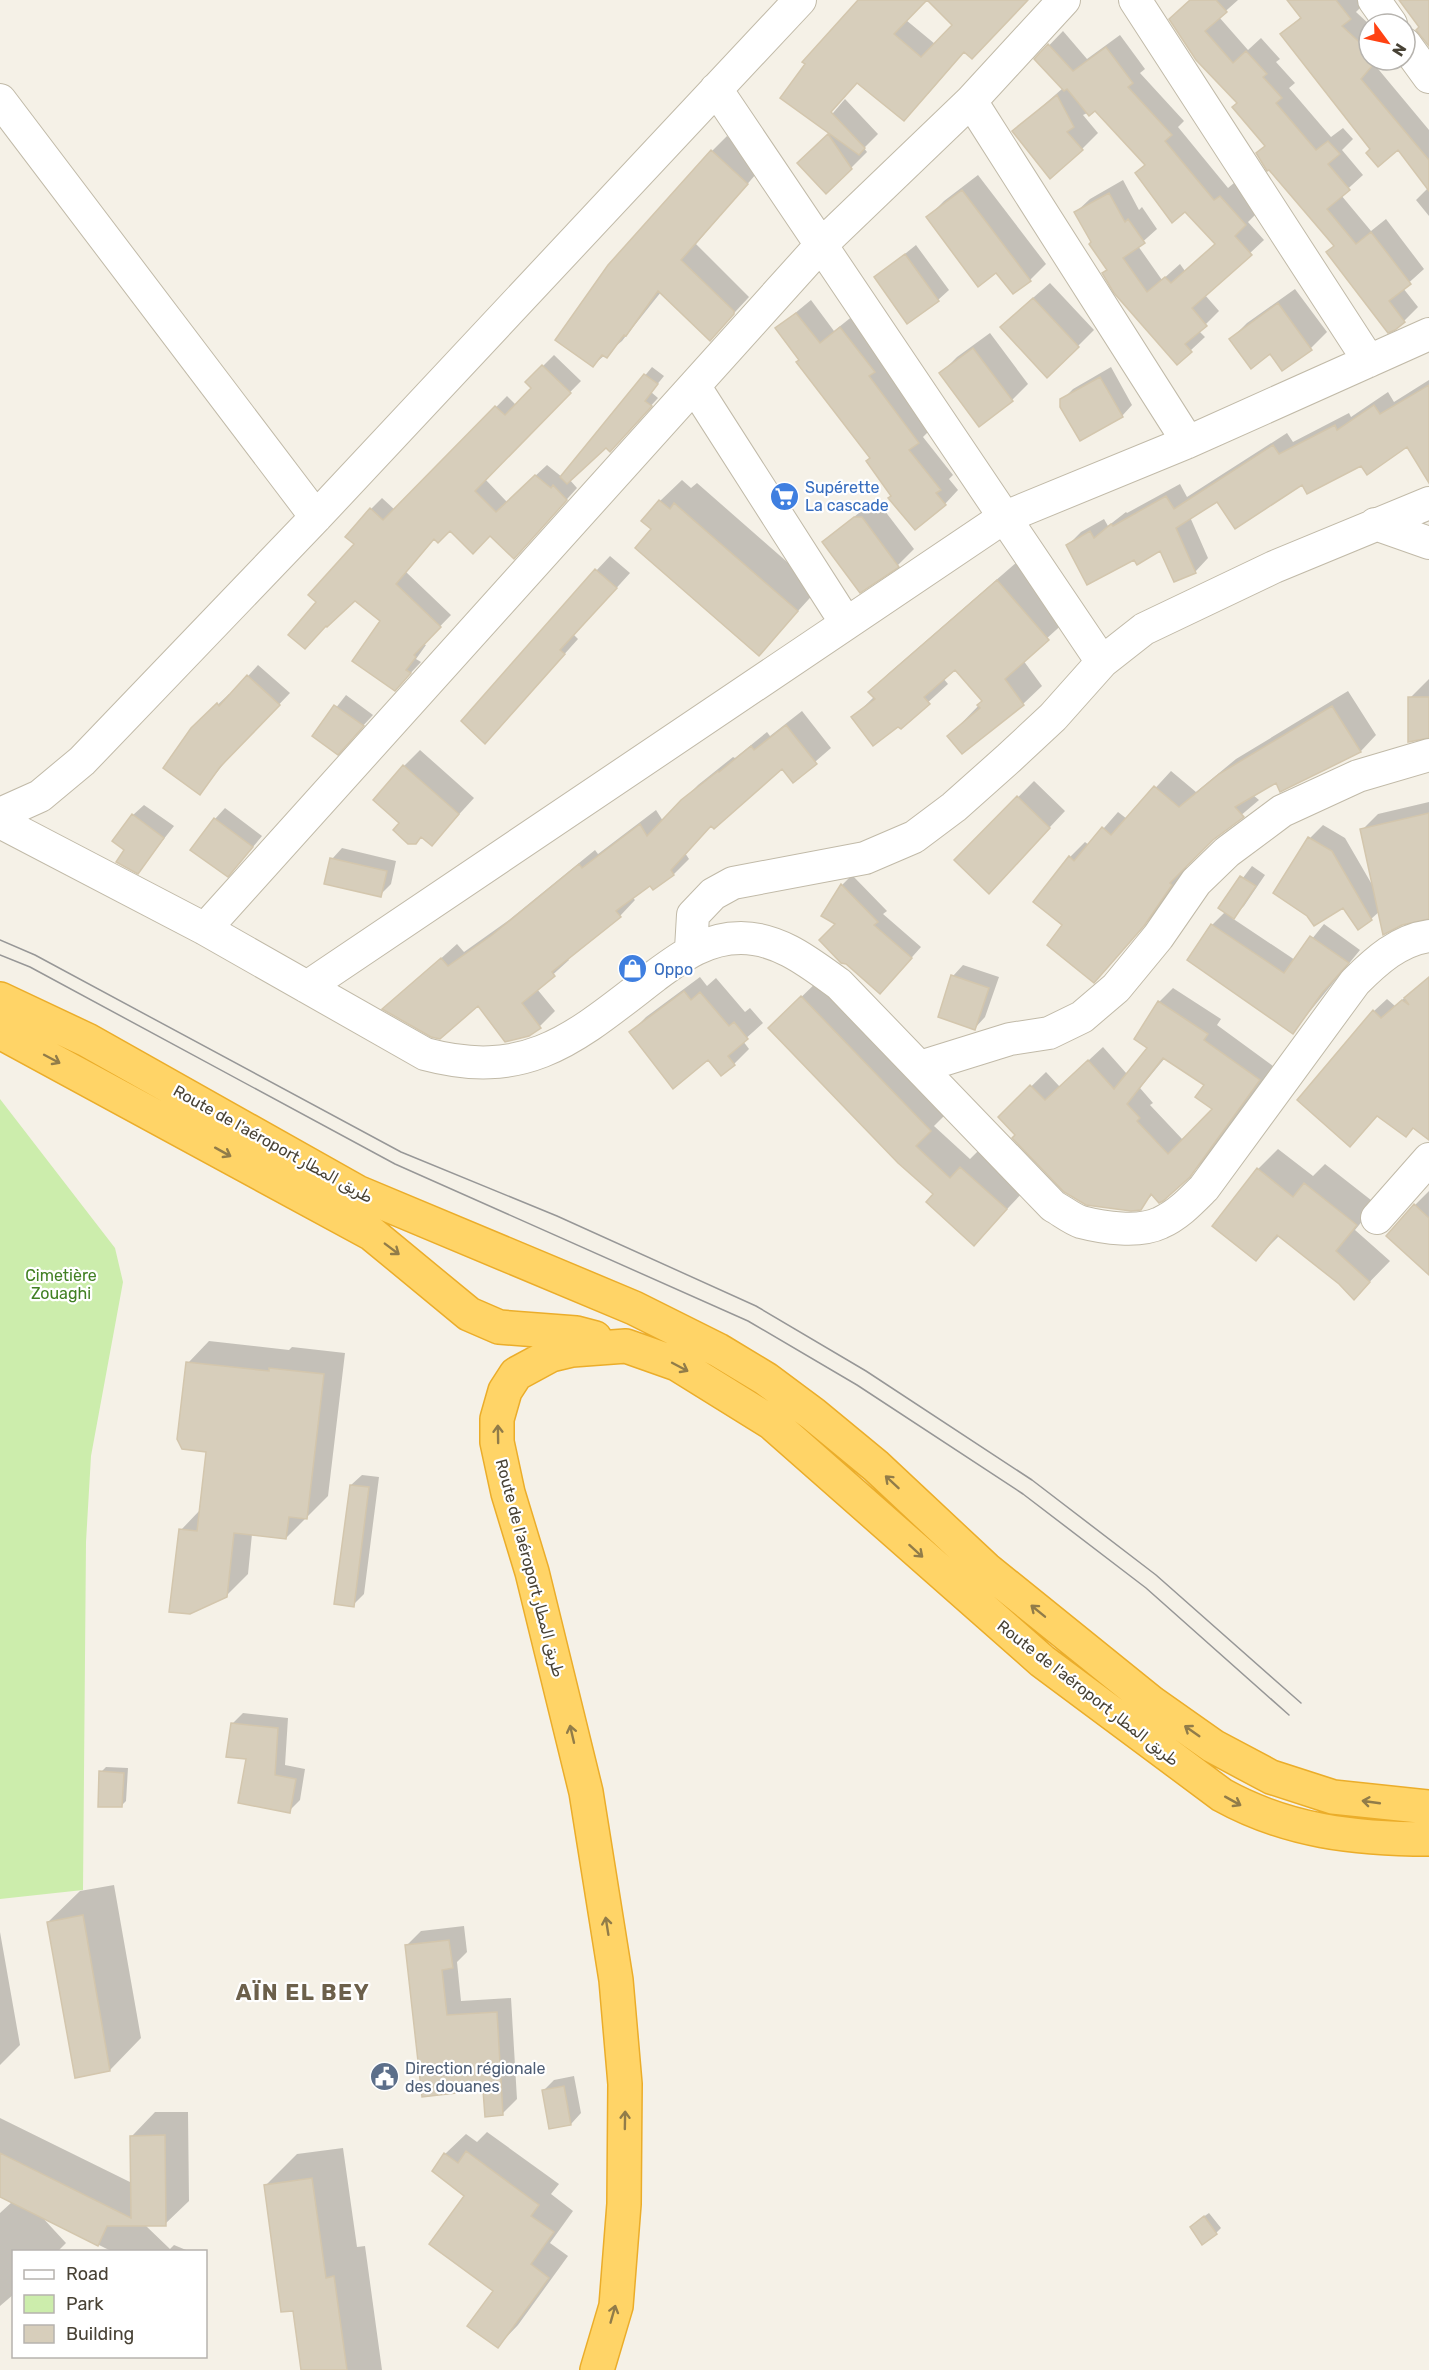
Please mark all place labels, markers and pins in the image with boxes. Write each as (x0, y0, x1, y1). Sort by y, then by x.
place label: Supérette La cascade (805, 478, 889, 515)
supermarket icon: Supérette La cascade (768, 480, 800, 512)
shop icon: Oppo (617, 953, 649, 985)
place label: Oppo (654, 960, 693, 979)
place label: Direction régionale des douanes (405, 2059, 545, 2096)
public building icon: Direction régionale des douanes (368, 2061, 400, 2093)

